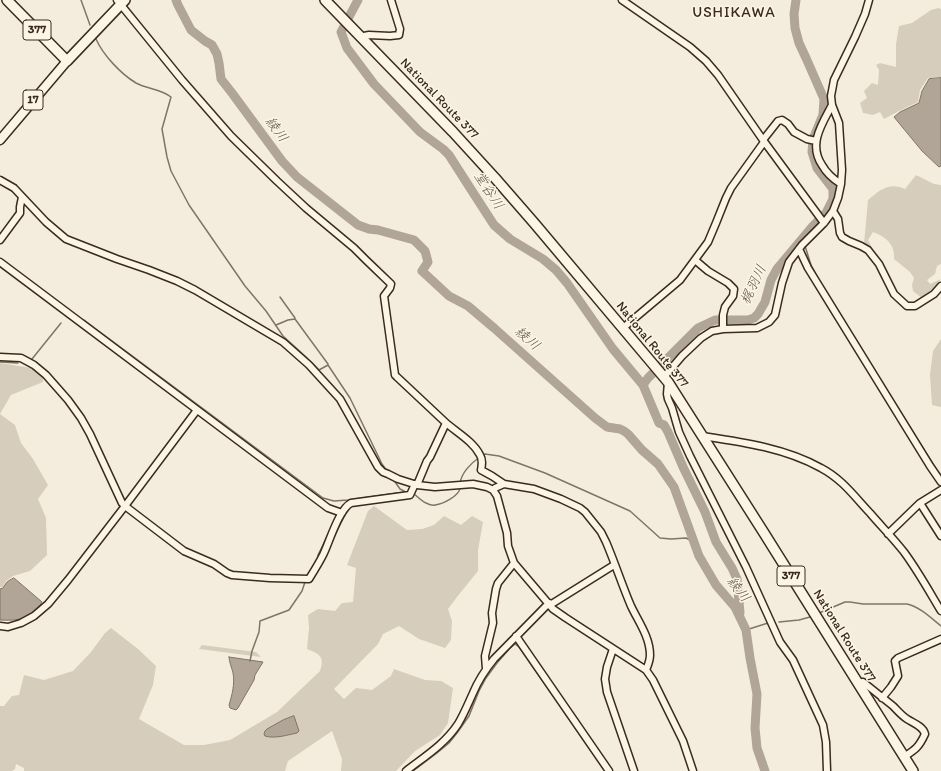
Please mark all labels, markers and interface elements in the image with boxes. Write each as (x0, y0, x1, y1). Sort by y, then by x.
district label: USHIKAWA (693, 4, 775, 22)
road number: 377 (23, 20, 51, 40)
street label: National Route 377 (397, 55, 481, 143)
road number: 17 (23, 90, 43, 110)
water label: 綾川 (261, 114, 291, 146)
water label: 堂谷川 (470, 169, 506, 213)
water label: 梶羽川 (738, 262, 770, 308)
street label: National Route 377 (613, 299, 691, 391)
water label: 綾川 (511, 323, 543, 355)
road number: 377 (777, 566, 805, 586)
water label: 綾川 (723, 574, 753, 606)
street label: National Route 377 (809, 587, 879, 685)

